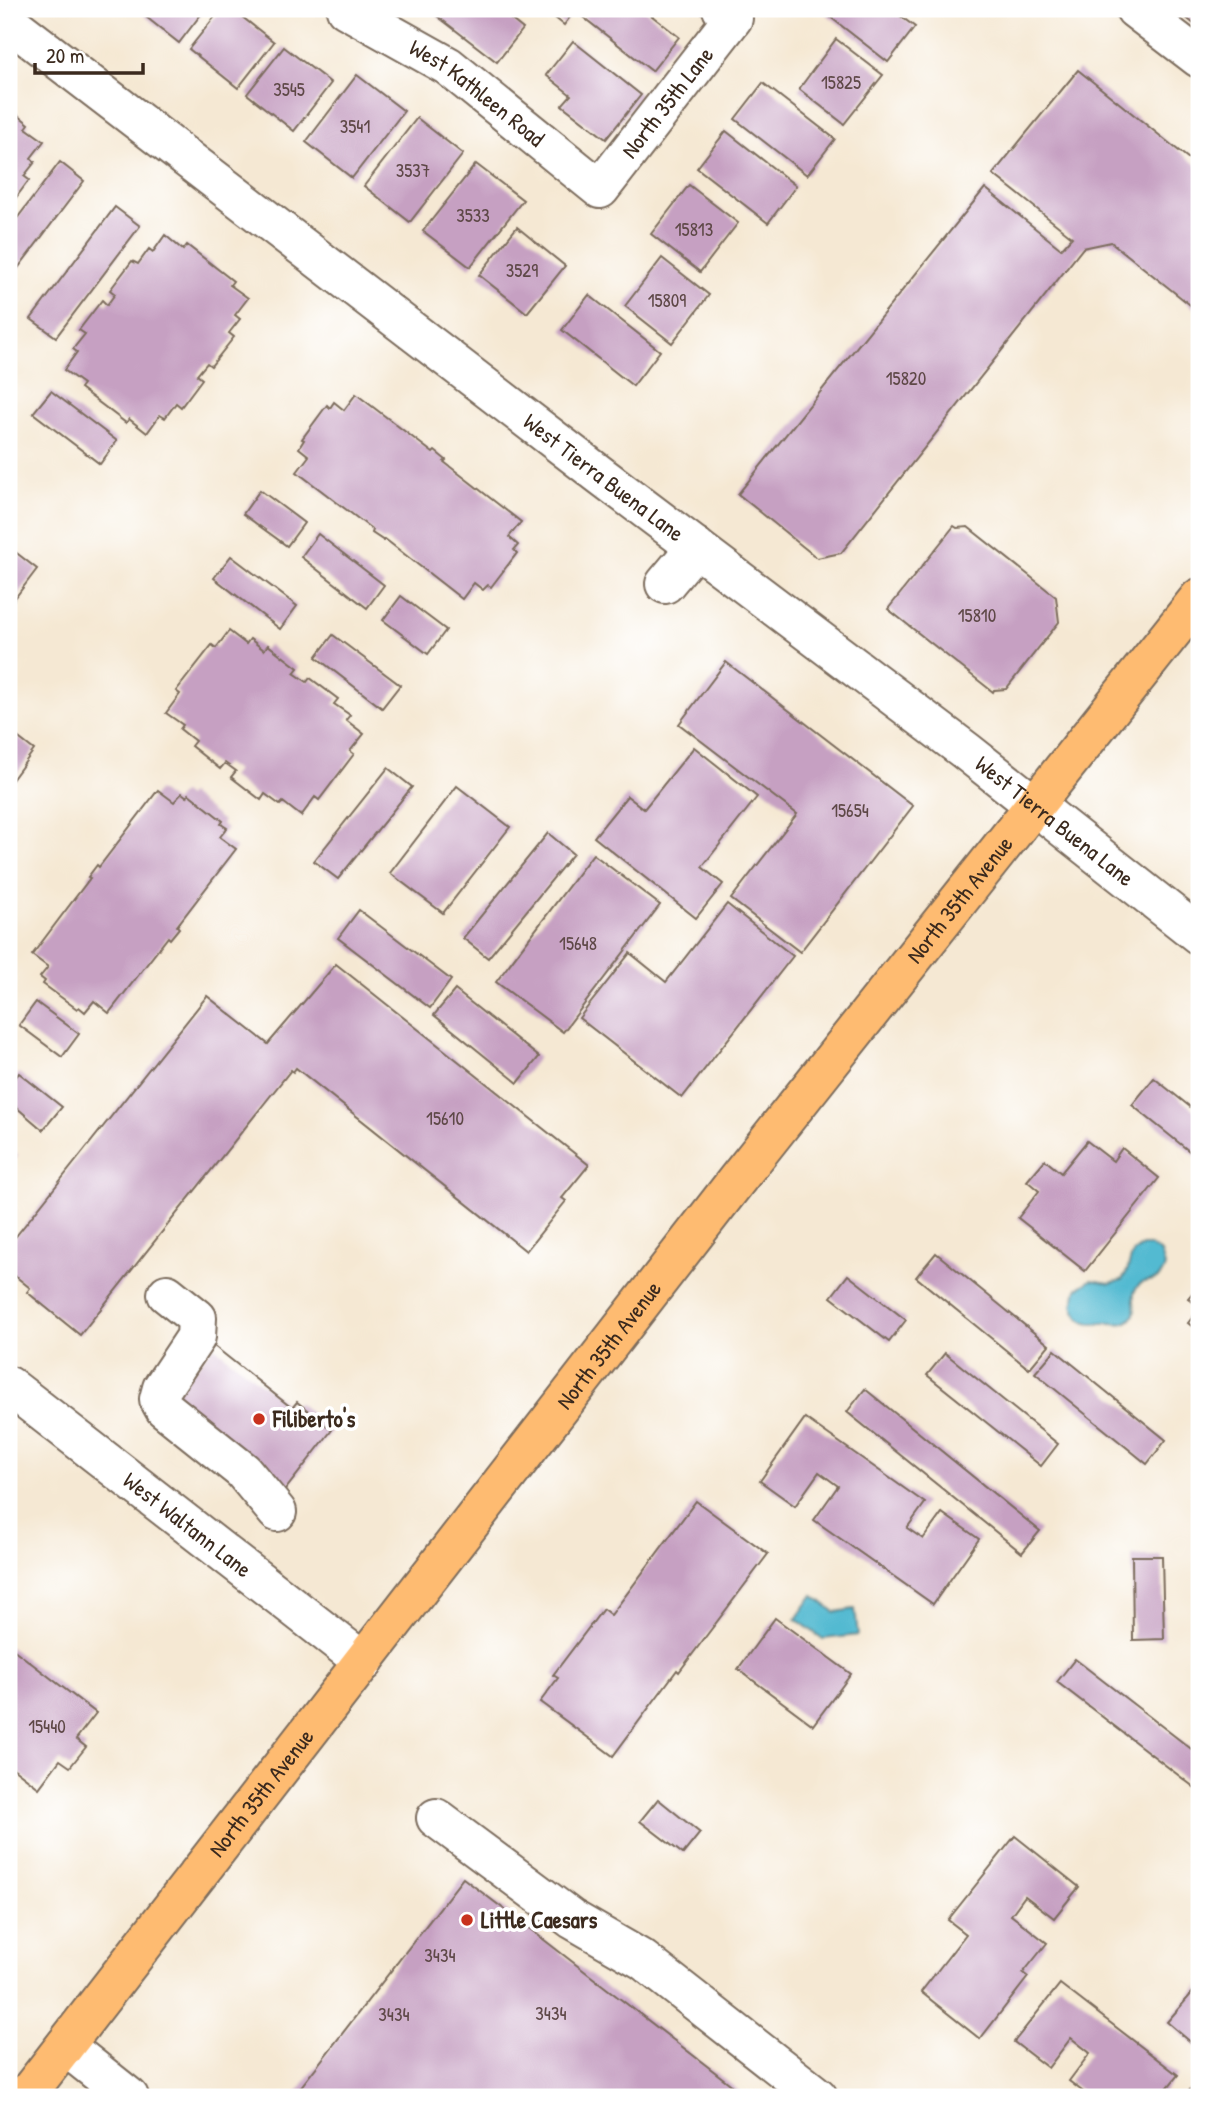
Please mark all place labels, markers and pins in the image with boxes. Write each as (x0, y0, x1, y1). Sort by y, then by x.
place label: Filiberto's (272, 1403, 355, 1434)
marker: Filiberto's (251, 1411, 267, 1427)
place label: Little Caesars (481, 1904, 598, 1935)
marker: Little Caesars (459, 1912, 475, 1928)

